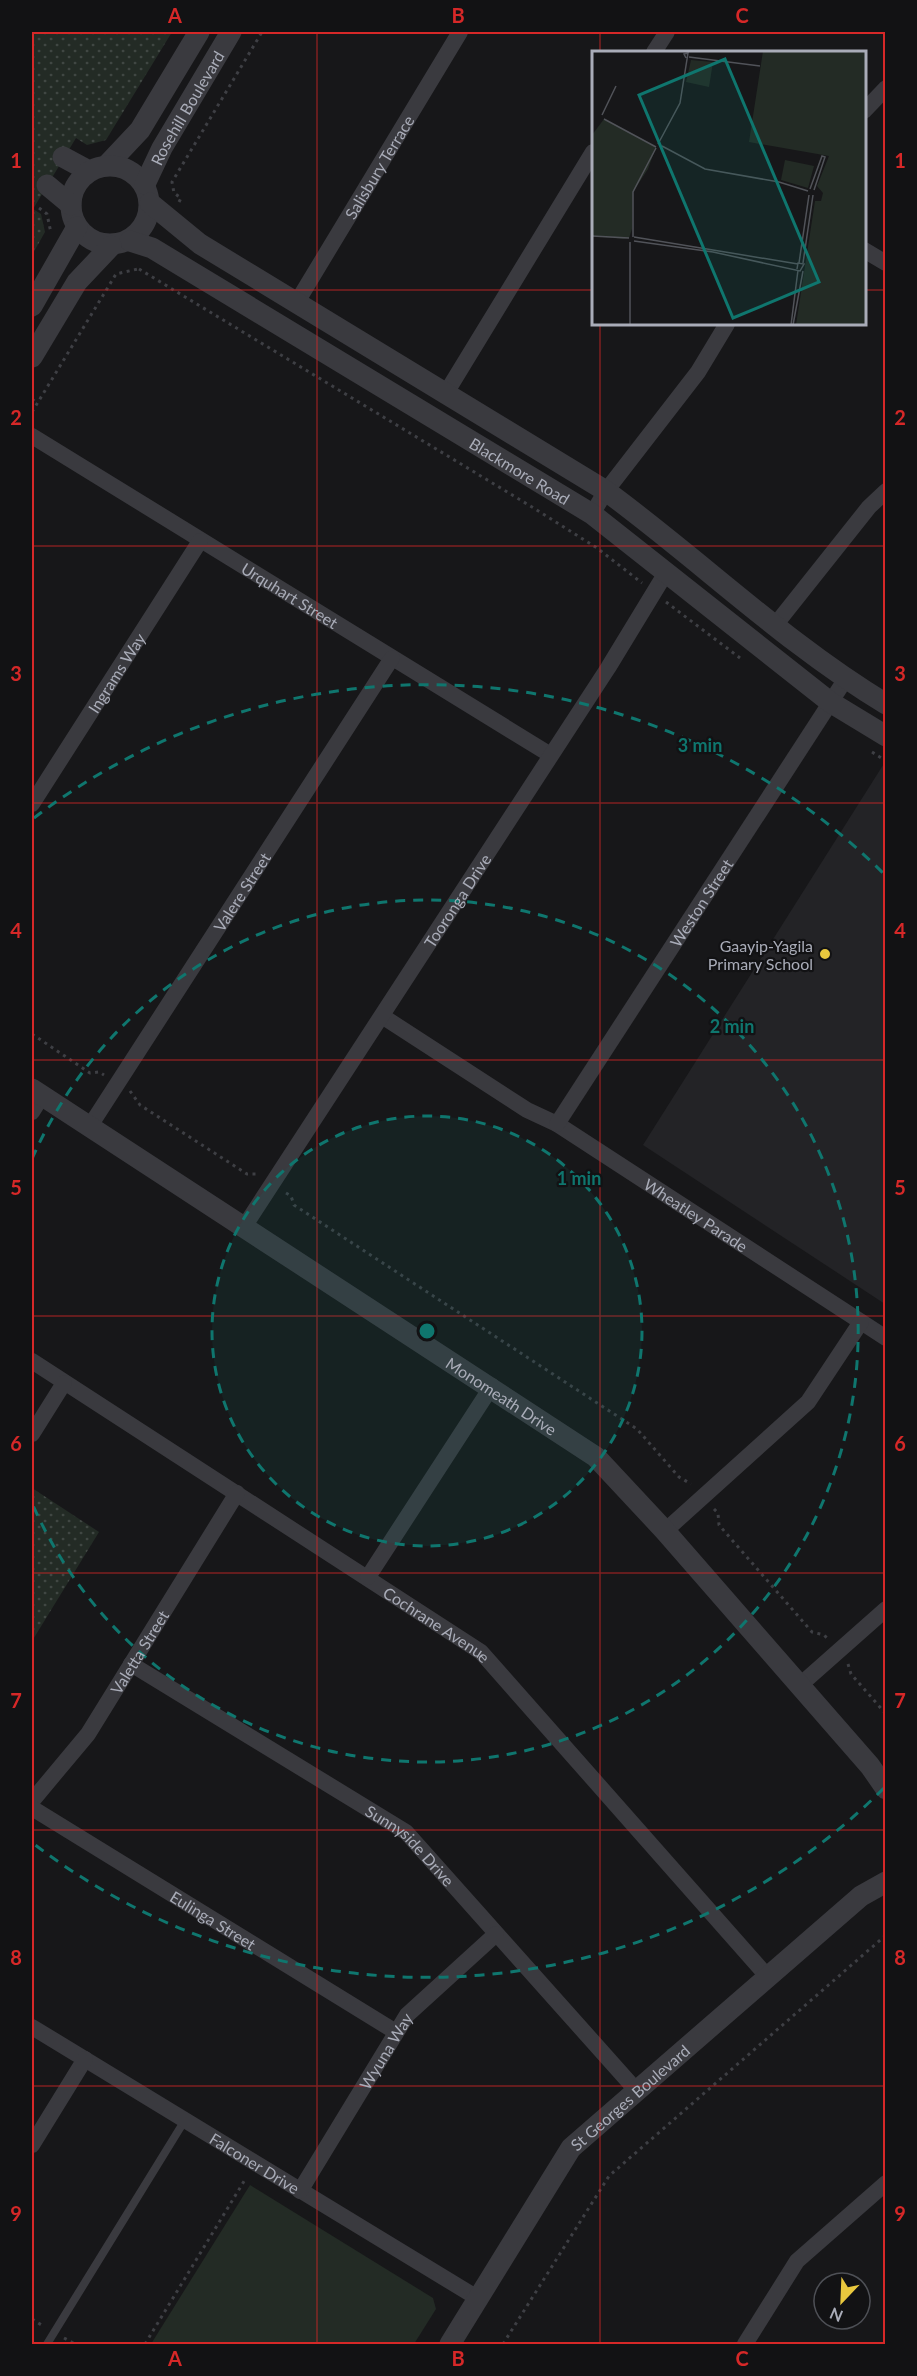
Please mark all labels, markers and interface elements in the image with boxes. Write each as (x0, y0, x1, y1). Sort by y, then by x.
text: A (167, 3, 182, 27)
text: B (451, 3, 465, 27)
text: C (735, 3, 749, 27)
street label: Rosehill Boulevard (146, 47, 227, 168)
inset map (592, 51, 866, 326)
street label: Salisbury Terrace (340, 111, 417, 222)
text: 1 (10, 148, 22, 172)
text: 1 (894, 148, 906, 172)
text: 2 (10, 405, 22, 429)
text: 2 (894, 405, 906, 429)
street label: Blackmore Road (466, 433, 573, 508)
street label: Urquhart Street (238, 558, 342, 632)
street label: Ingrams Way (83, 628, 149, 716)
text: 3 (10, 661, 22, 685)
text: 3 (894, 661, 906, 685)
text: 3 min (678, 734, 722, 756)
street label: Valere Street (209, 848, 274, 935)
street label: Tooronga Drive (419, 850, 494, 951)
street label: Weston Street (665, 855, 736, 950)
text: 4 (10, 918, 22, 942)
text: 4 (894, 918, 906, 942)
place label: Gaayip-Yagila Primary School (708, 936, 813, 973)
marker: Gaayip-Yagila Primary School (818, 947, 832, 961)
text: 2 min (710, 1015, 754, 1037)
text: 1 min (557, 1167, 601, 1189)
street label: Wheatley Parade (641, 1174, 752, 1255)
text: 5 (10, 1175, 22, 1199)
text: 5 (894, 1175, 906, 1199)
centre of rings (417, 1321, 437, 1341)
street label: Monomeath Drive (443, 1353, 561, 1439)
text: 6 (10, 1431, 22, 1455)
text: 6 (894, 1431, 906, 1455)
street label: Cochrane Avenue (380, 1582, 495, 1666)
street label: Valetta Street (106, 1606, 172, 1697)
text: 7 (10, 1688, 22, 1712)
text: 7 (894, 1688, 906, 1712)
street label: Sunnyside Drive (363, 1800, 459, 1890)
street label: Eulinga Street (167, 1886, 260, 1953)
text: 8 (10, 1945, 22, 1969)
text: 8 (894, 1945, 906, 1969)
street label: Wyuna Way (355, 2009, 416, 2093)
street label: St Georges Boulevard (566, 2040, 693, 2154)
street label: Falconer Drive (207, 2128, 303, 2197)
text: 9 (10, 2201, 22, 2225)
text: 9 (894, 2201, 906, 2225)
north arrow (812, 2271, 872, 2331)
text: N (827, 2304, 845, 2326)
text: A (167, 2346, 182, 2370)
text: B (451, 2346, 465, 2370)
text: C (735, 2346, 749, 2370)

